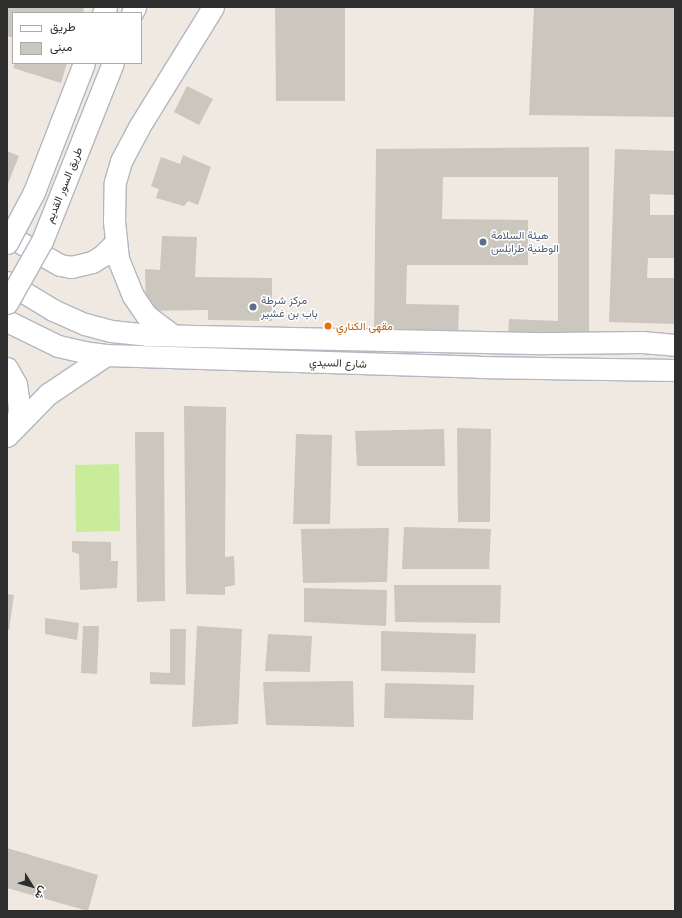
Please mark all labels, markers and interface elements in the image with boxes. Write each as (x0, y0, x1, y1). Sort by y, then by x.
legend (12, 12, 142, 64)
text: طريق (50, 20, 75, 34)
text: مبنى (50, 40, 72, 54)
street label: طريق السور القديم (43, 145, 85, 225)
place label: هيئة السلامة الوطنية طرابلس (491, 229, 559, 255)
marker: هيئة السلامة الوطنية طرابلس (478, 237, 488, 247)
place label: مركز شرطة باب بن غشير (261, 294, 318, 320)
marker: مركز شرطة باب بن غشير (248, 302, 258, 312)
place label: مقهى الكناري (336, 319, 393, 333)
marker: مقهى الكناري (323, 321, 333, 331)
street label: شارع السيدي (309, 355, 367, 371)
north arrow (12, 866, 52, 906)
text: ش (33, 884, 50, 902)

